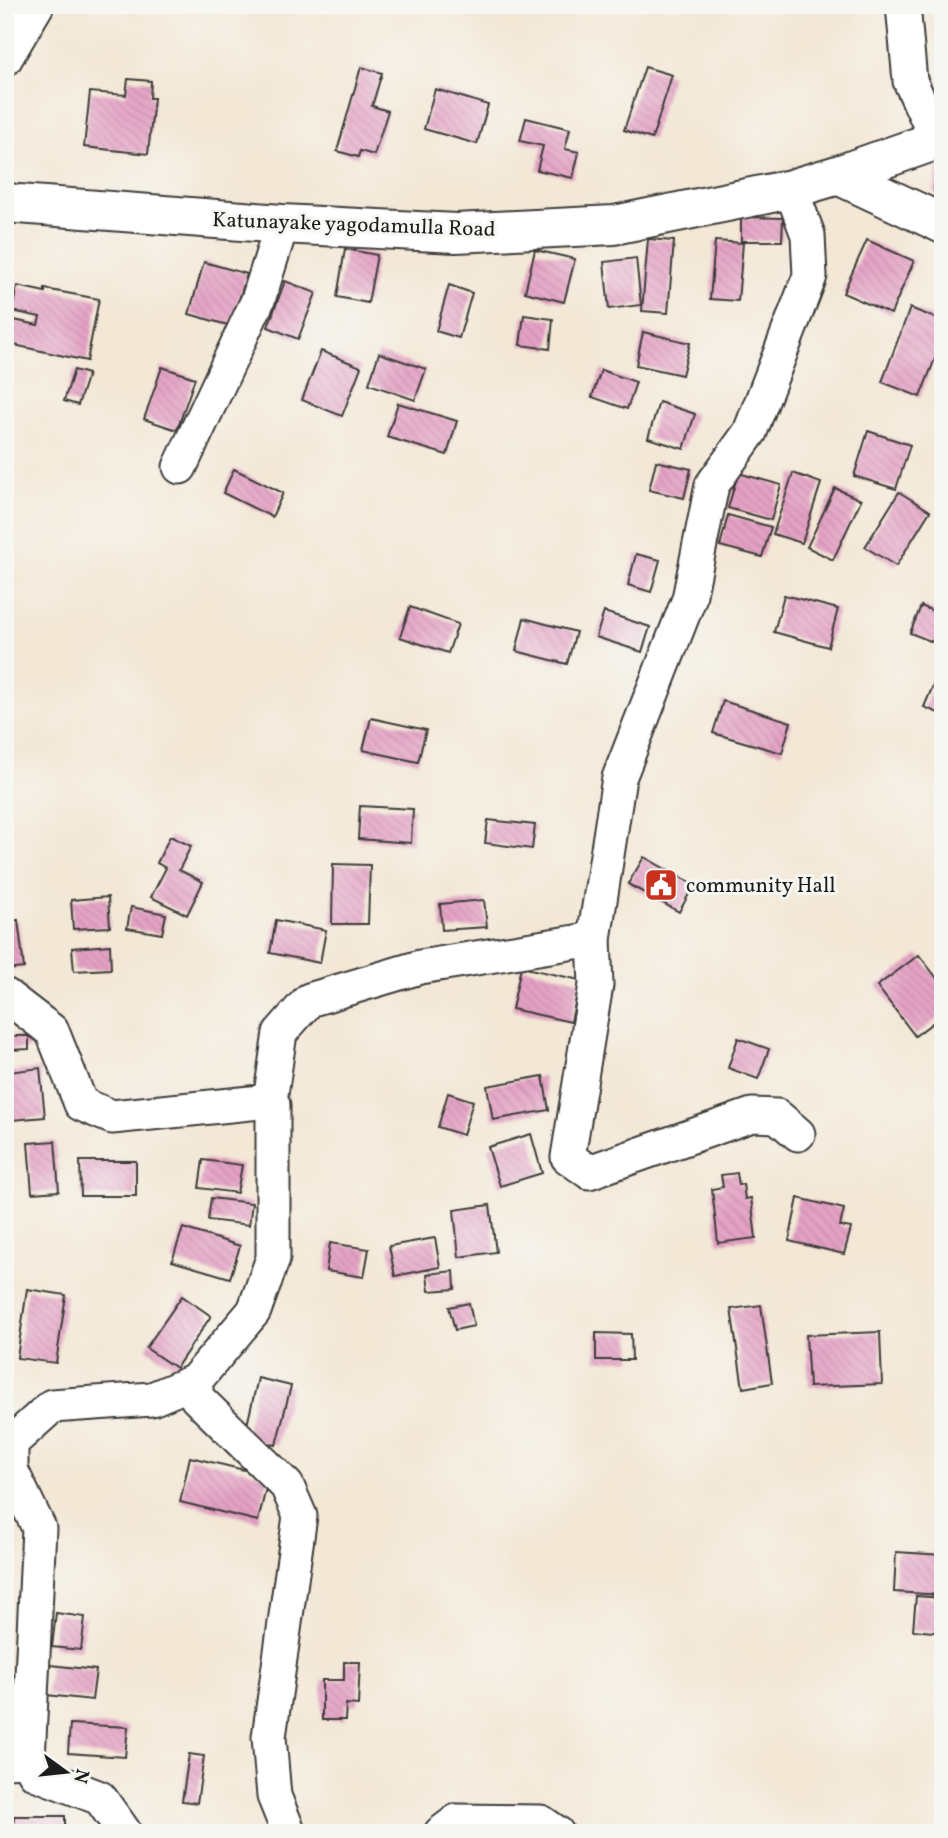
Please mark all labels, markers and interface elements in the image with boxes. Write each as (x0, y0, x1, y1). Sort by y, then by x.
street label: Katunayake yagodamulla Road (212, 206, 496, 245)
public building icon: community Hall (642, 866, 680, 904)
place label: community Hall (686, 872, 836, 901)
north arrow (32, 1736, 102, 1806)
text: N (66, 1766, 95, 1786)

